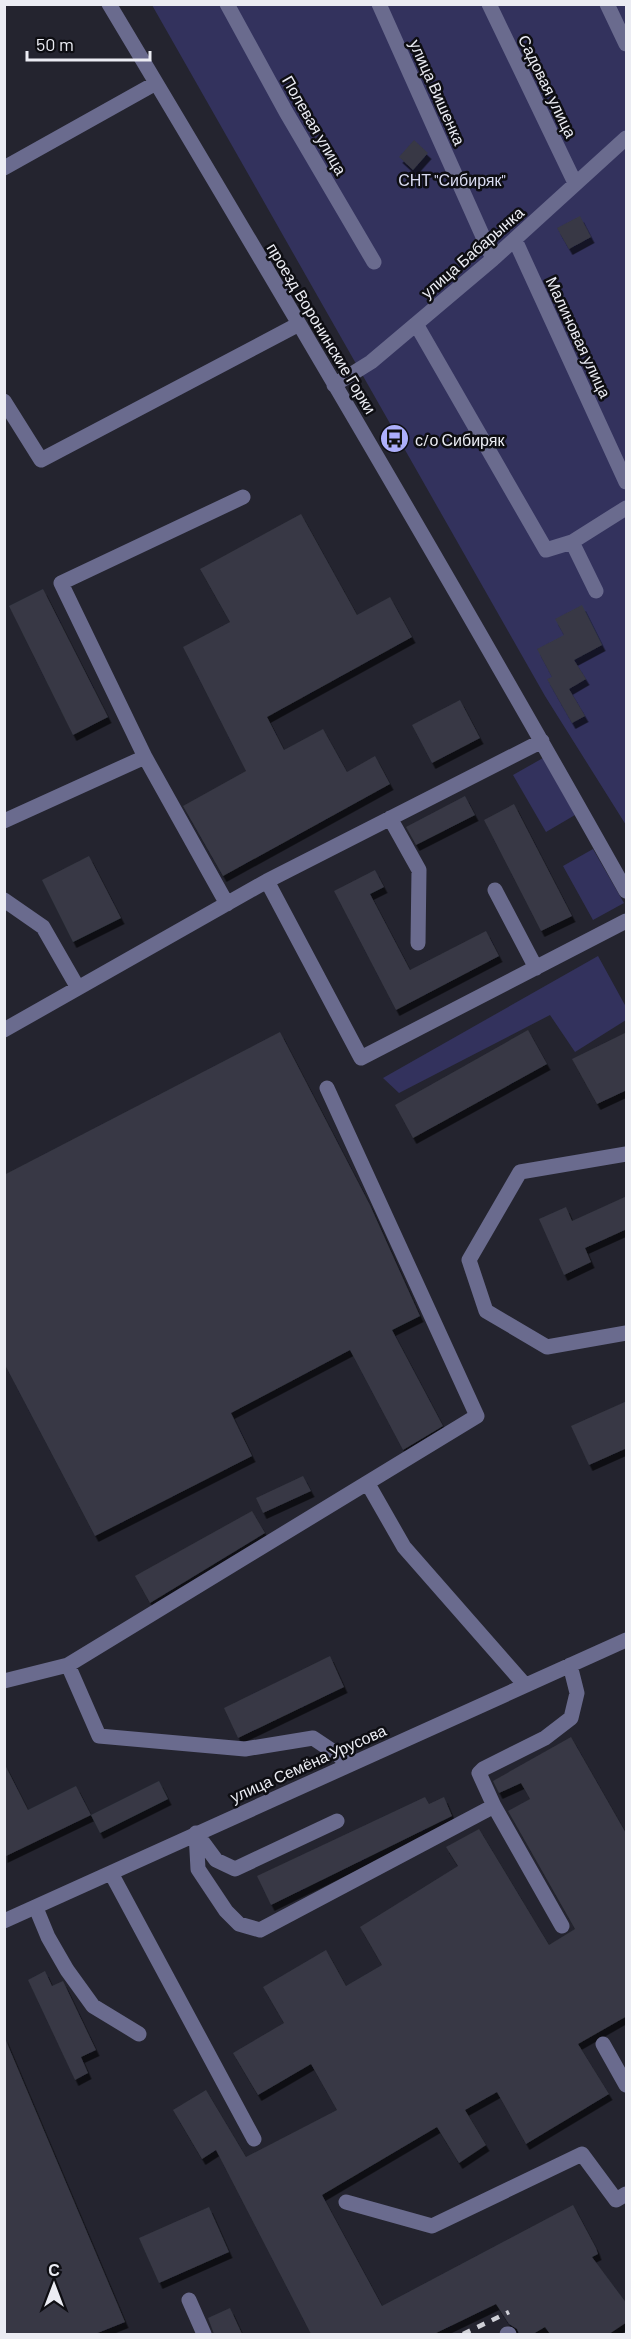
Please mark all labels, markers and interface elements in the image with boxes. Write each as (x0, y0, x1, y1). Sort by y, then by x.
scale bar (27, 24, 150, 62)
street label: Садовая улица (515, 32, 581, 141)
text: 50 m (36, 33, 74, 55)
street label: улица Вишенка (406, 36, 470, 148)
street label: Полевая улица (279, 72, 351, 178)
park label: СНТ "Сибиряк" (398, 170, 506, 189)
street label: улица Бабарынка (417, 202, 527, 302)
street label: проезд Воронинские Горки (263, 239, 381, 417)
street label: Малиновая улица (543, 273, 615, 401)
bus stop icon: с/о Сибиряк (378, 423, 410, 455)
place label: с/о Сибиряк (415, 430, 505, 449)
street label: улица Семёна Урусова (227, 1720, 389, 1806)
north arrow (24, 2255, 84, 2315)
text: С (48, 2260, 60, 2279)

